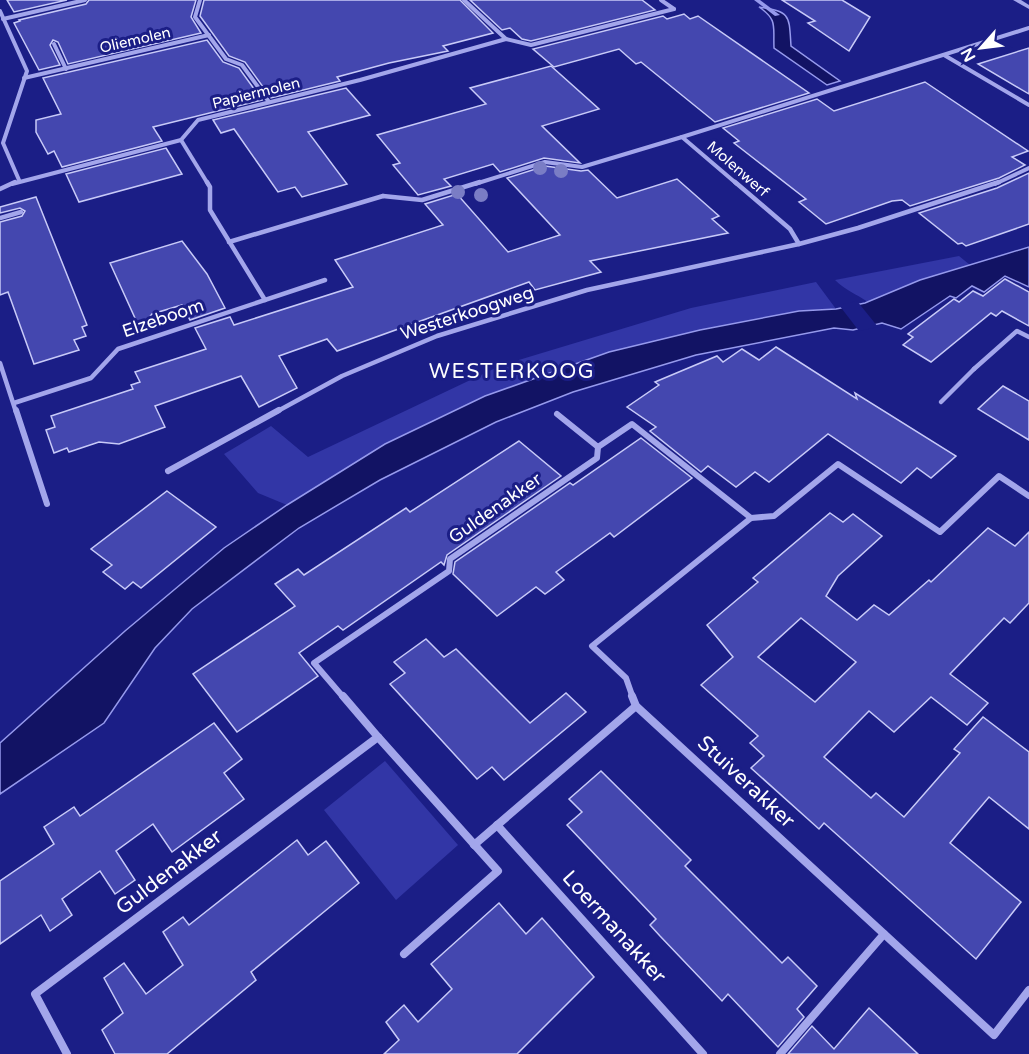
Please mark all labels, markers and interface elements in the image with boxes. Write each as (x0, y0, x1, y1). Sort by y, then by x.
north arrow (951, 18, 1011, 78)
street label: Oliemolen (98, 23, 172, 57)
text: N (957, 44, 980, 65)
street label: Papiermolen (210, 73, 302, 113)
street label: Molenwerf (703, 137, 773, 201)
street label: Westerkoogweg (398, 281, 536, 345)
street label: Elzeboom (119, 294, 207, 342)
district label: WESTERKOOG (429, 359, 595, 384)
street label: Guldenakker (444, 468, 546, 548)
street label: Stuiverakker (692, 731, 800, 833)
street label: Guldenakker (111, 824, 227, 920)
street label: Loermanakker (557, 865, 671, 989)

